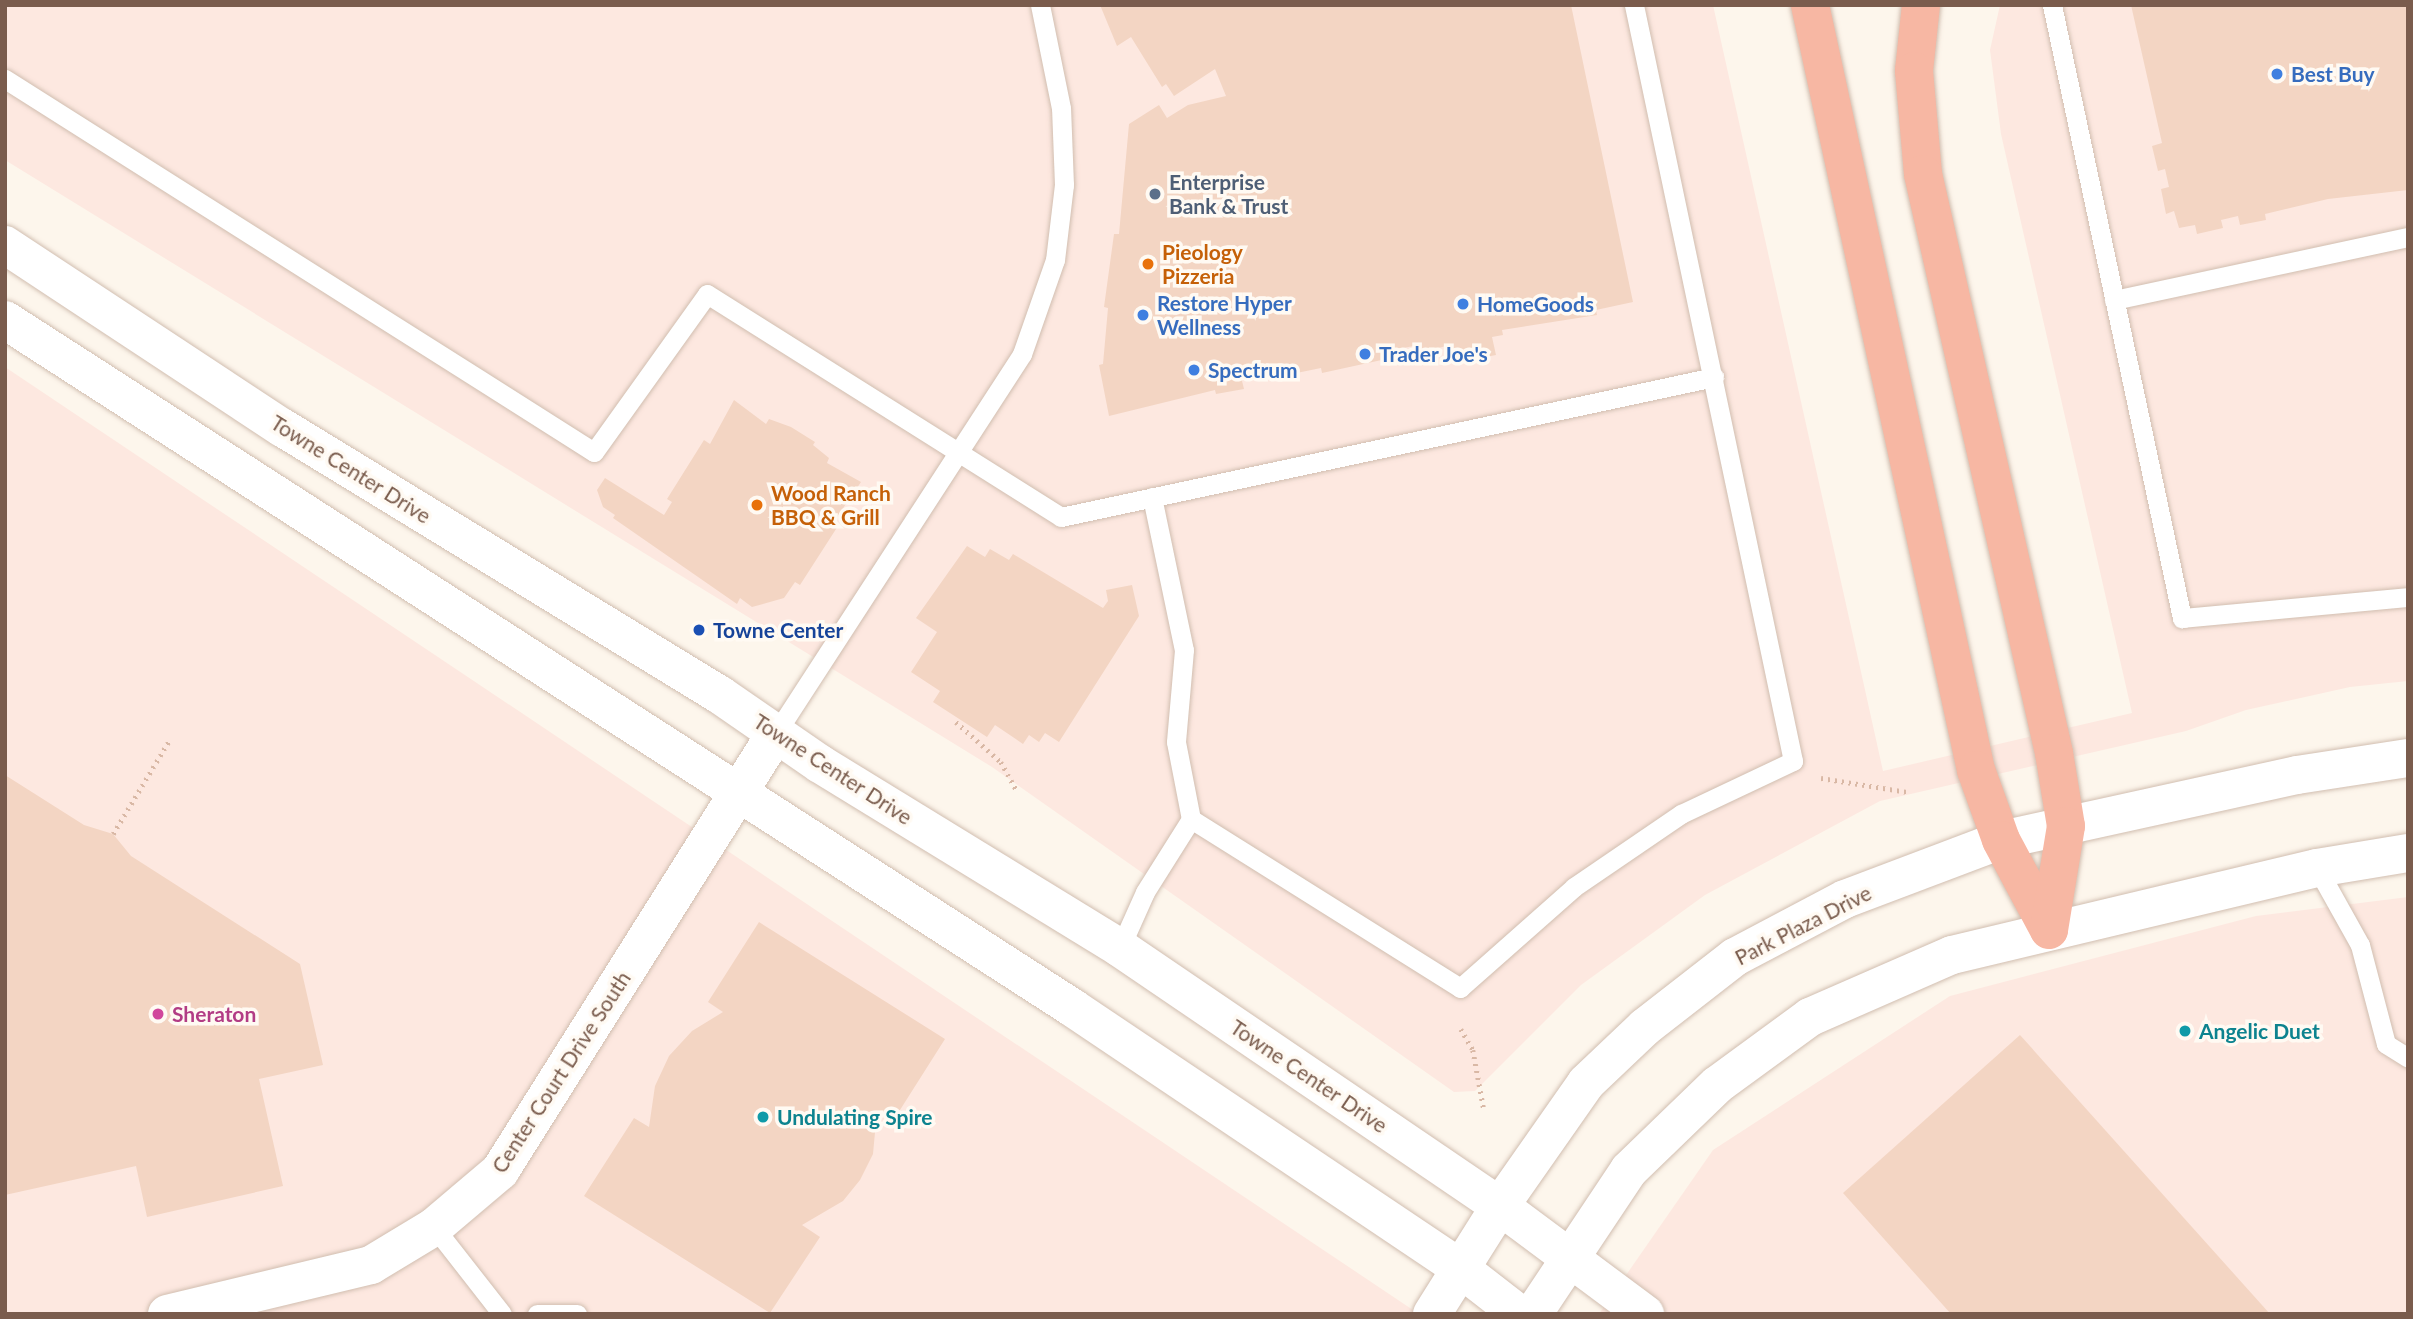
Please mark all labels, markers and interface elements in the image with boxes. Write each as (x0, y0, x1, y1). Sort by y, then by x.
place label: Best Buy (2291, 61, 2375, 87)
marker: Best Buy (2269, 66, 2285, 82)
place label: Enterprise Bank & Trust (1169, 169, 1289, 219)
marker: Enterprise Bank & Trust (1147, 186, 1163, 202)
place label: Pieology Pizzeria (1162, 239, 1243, 289)
marker: Pieology Pizzeria (1140, 256, 1156, 272)
place label: Restore Hyper Wellness (1157, 290, 1292, 340)
place label: HomeGoods (1477, 291, 1594, 317)
marker: HomeGoods (1455, 296, 1471, 312)
marker: Restore Hyper Wellness (1135, 307, 1151, 323)
place label: Trader Joe's (1379, 341, 1489, 367)
marker: Trader Joe's (1357, 346, 1373, 362)
place label: Spectrum (1208, 357, 1298, 383)
marker: Spectrum (1186, 362, 1202, 378)
street label: Towne Center Drive (266, 409, 436, 529)
place label: Wood Ranch BBQ & Grill (771, 480, 891, 530)
marker: Wood Ranch BBQ & Grill (749, 497, 765, 513)
place label: Towne Center (713, 617, 843, 643)
marker: Towne Center (691, 622, 707, 638)
street label: Towne Center Drive (749, 708, 917, 830)
street label: Park Plaza Drive (1731, 880, 1875, 970)
street label: Center Court Drive South (486, 966, 636, 1178)
place label: Sheraton (172, 1001, 256, 1027)
marker: Sheraton (150, 1006, 166, 1022)
street label: Towne Center Drive (1226, 1014, 1392, 1138)
place label: Angelic Duet (2199, 1018, 2320, 1044)
marker: Angelic Duet (2177, 1023, 2193, 1039)
place label: Undulating Spire (777, 1104, 932, 1130)
marker: Undulating Spire (755, 1109, 771, 1125)

